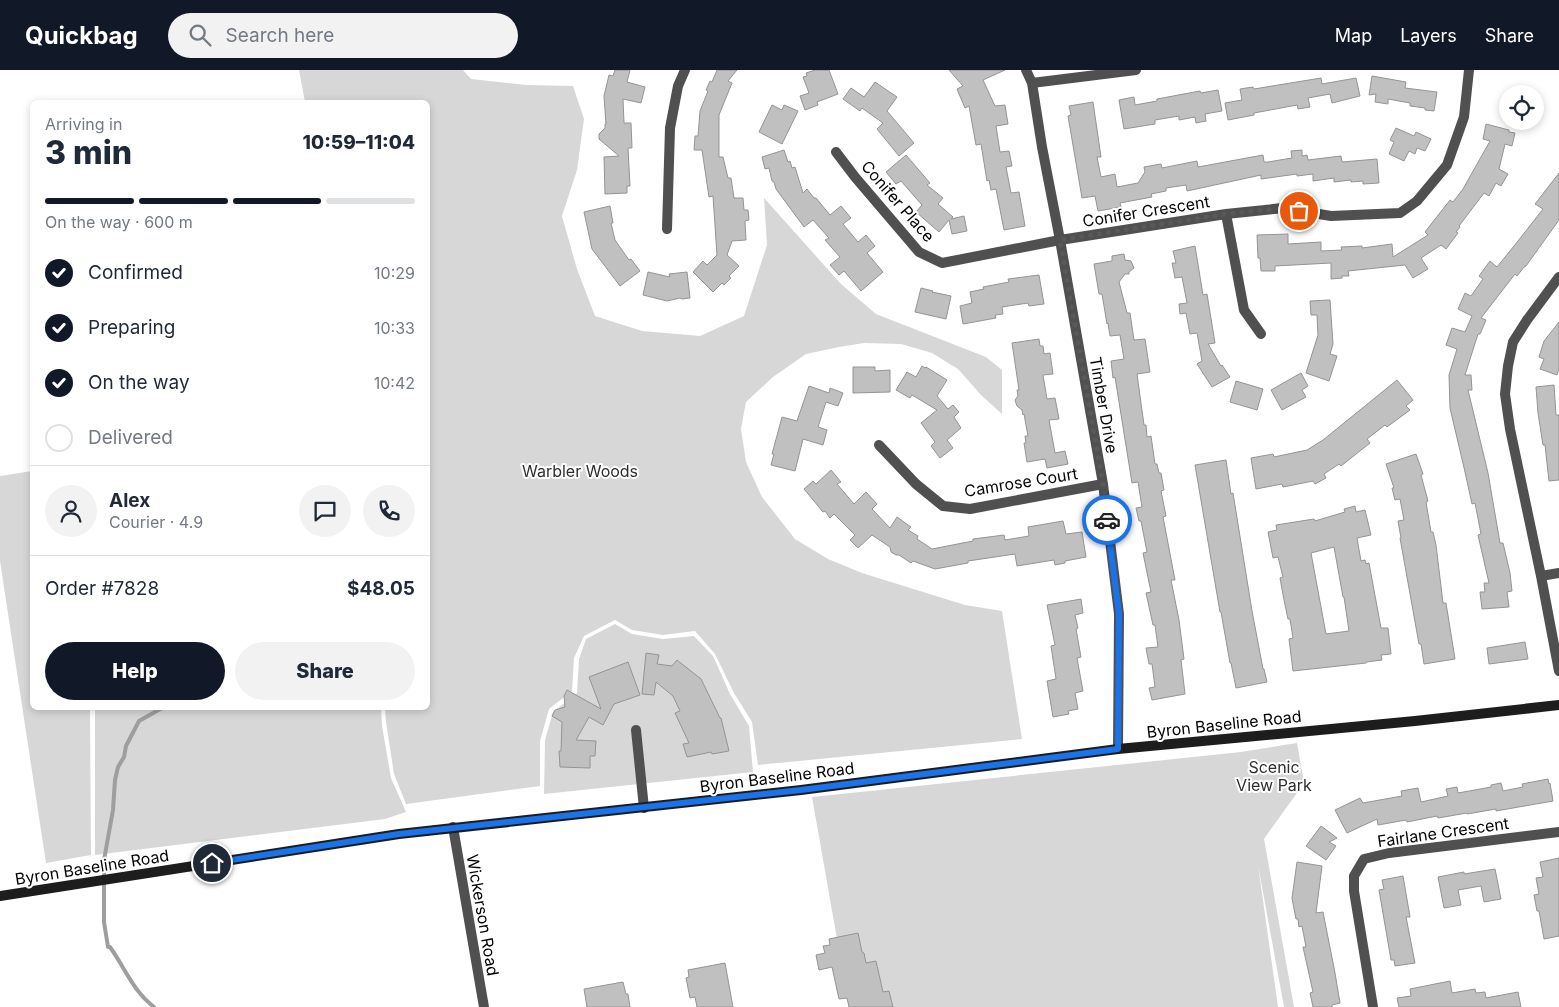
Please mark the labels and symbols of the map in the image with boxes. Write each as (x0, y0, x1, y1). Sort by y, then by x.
street label: Conifer Place (857, 156, 939, 246)
pin (1278, 190, 1320, 232)
street label: Conifer Crescent (1081, 191, 1211, 231)
street label: Timber Drive (1086, 355, 1122, 455)
park label: Warbler Woods (522, 461, 638, 481)
street label: Camrose Court (963, 463, 1079, 501)
courier (1082, 495, 1132, 545)
street label: Byron Baseline Road (1146, 706, 1302, 742)
park label: Scenic View Park (1236, 757, 1312, 795)
street label: Byron Baseline Road (699, 758, 855, 796)
street label: Fairlane Crescent (1376, 813, 1510, 851)
pin (191, 842, 233, 884)
street label: Byron Baseline Road (14, 845, 170, 889)
street label: Wickerson Road (462, 853, 504, 977)

